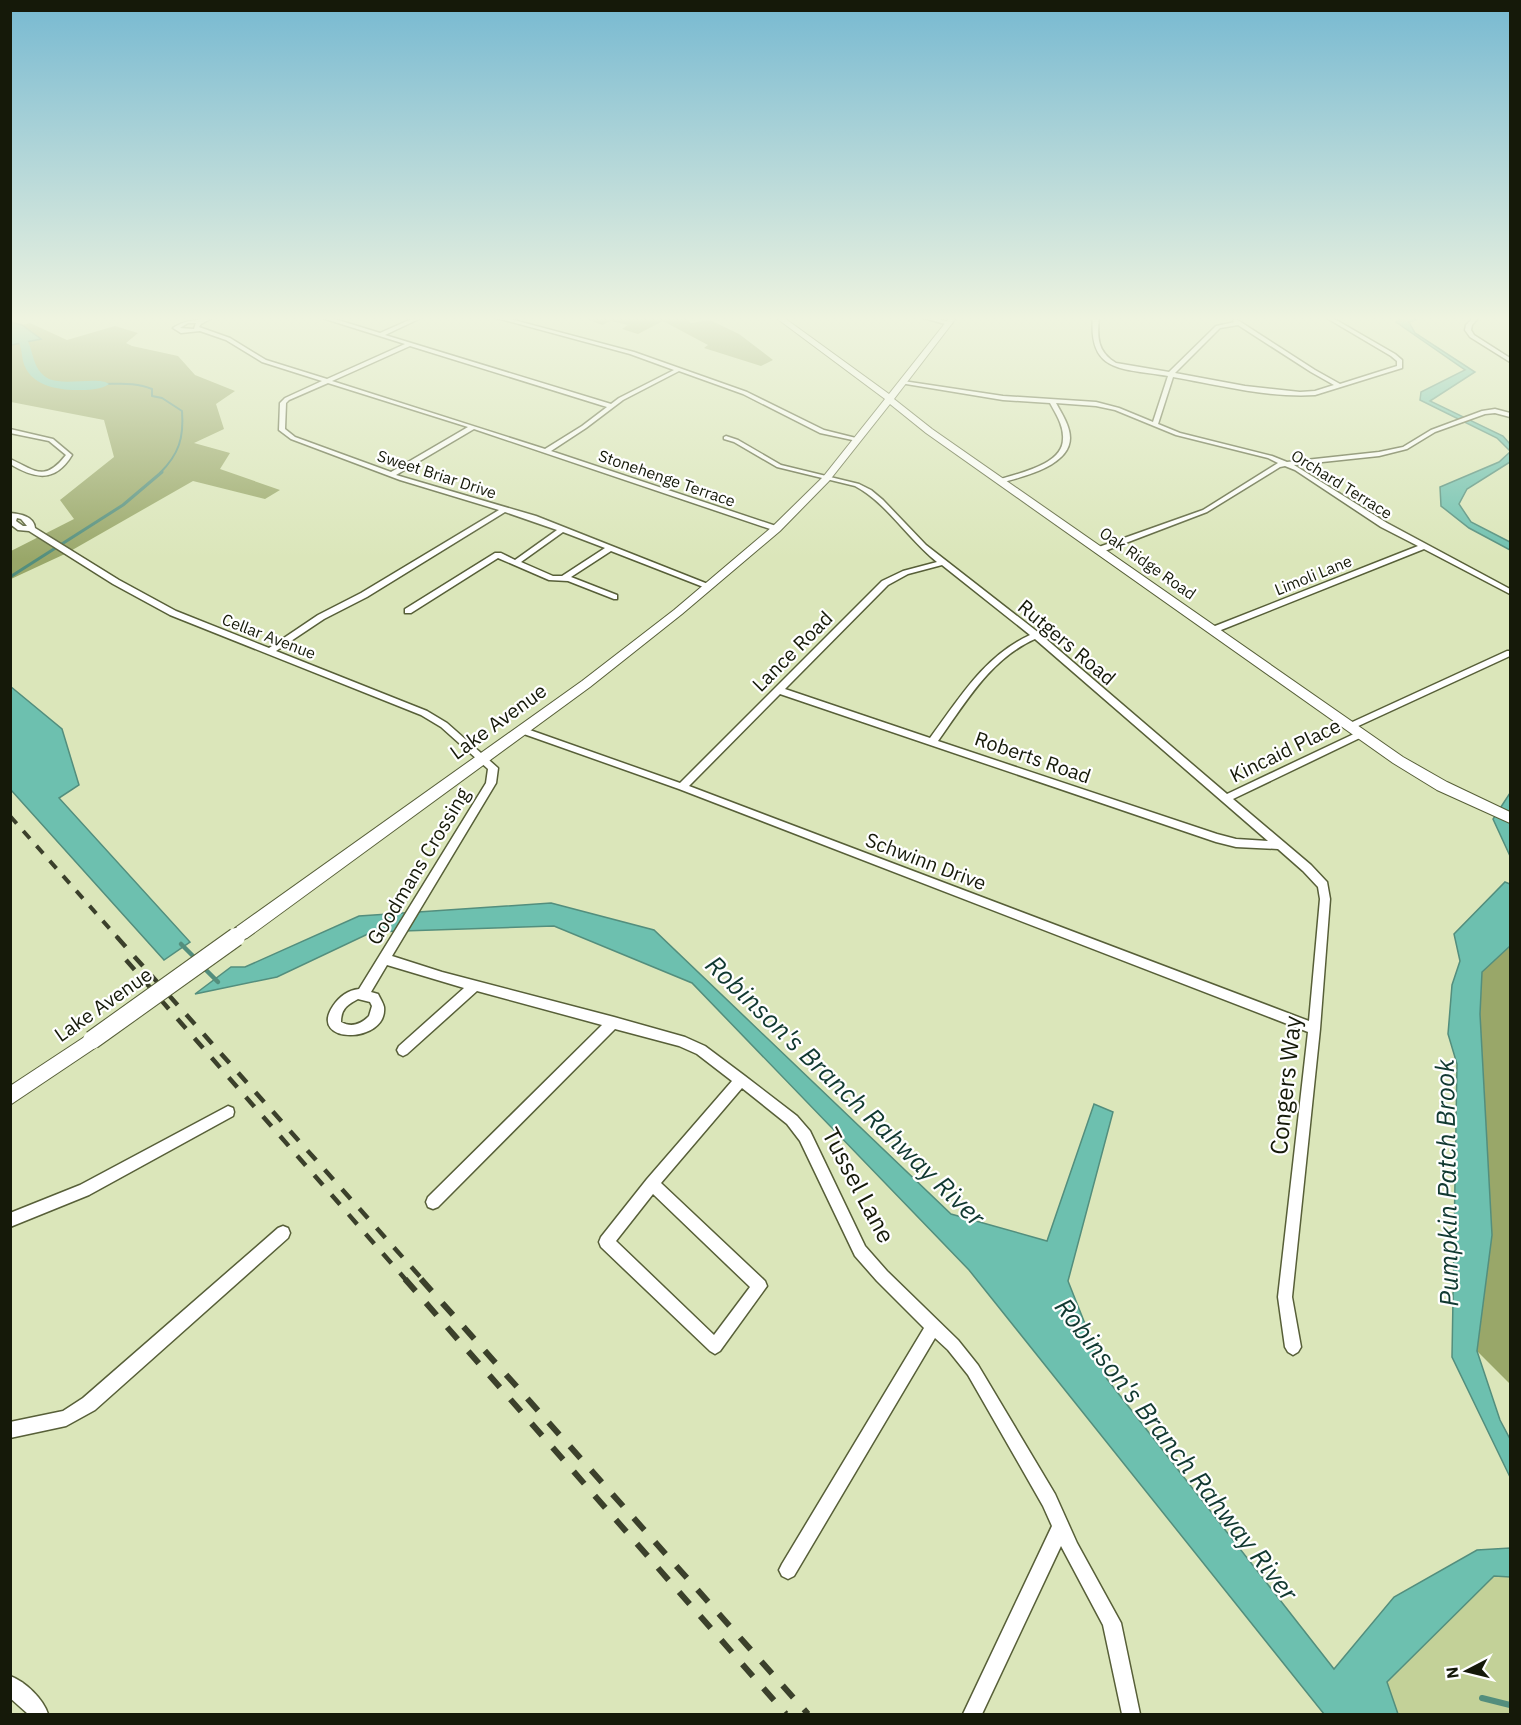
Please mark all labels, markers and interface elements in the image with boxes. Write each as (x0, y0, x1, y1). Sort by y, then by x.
street label: Sweet Briar Drive (375, 445, 499, 503)
street label: Stonehenge Terrace (596, 445, 738, 511)
street label: Orchard Terrace (1288, 445, 1396, 523)
street label: Oak Ridge Road (1096, 522, 1200, 604)
street label: Limoli Lane (1271, 550, 1355, 600)
street label: Rutgers Road (1012, 593, 1122, 691)
street label: Lance Road (746, 605, 838, 697)
street label: Cellar Avenue (219, 609, 319, 663)
street label: Lake Avenue (444, 677, 552, 765)
street label: Kincaid Place (1225, 711, 1345, 788)
street label: Roberts Road (971, 725, 1095, 789)
street label: Goodmans Crossing (360, 782, 476, 950)
street label: Schwinn Drive (862, 826, 990, 896)
water label: Robinson's Branch Rahway River (699, 947, 994, 1234)
street label: Lake Avenue (49, 960, 157, 1048)
street label: Congers Way (1262, 1014, 1308, 1156)
water label: Pumpkin Patch Brook (1427, 1058, 1465, 1307)
street label: Tussel Lane (815, 1122, 903, 1248)
water label: Robinson's Branch Rahway River (1048, 1290, 1307, 1609)
north arrow (1437, 1641, 1497, 1701)
text: N (1441, 1666, 1463, 1680)

